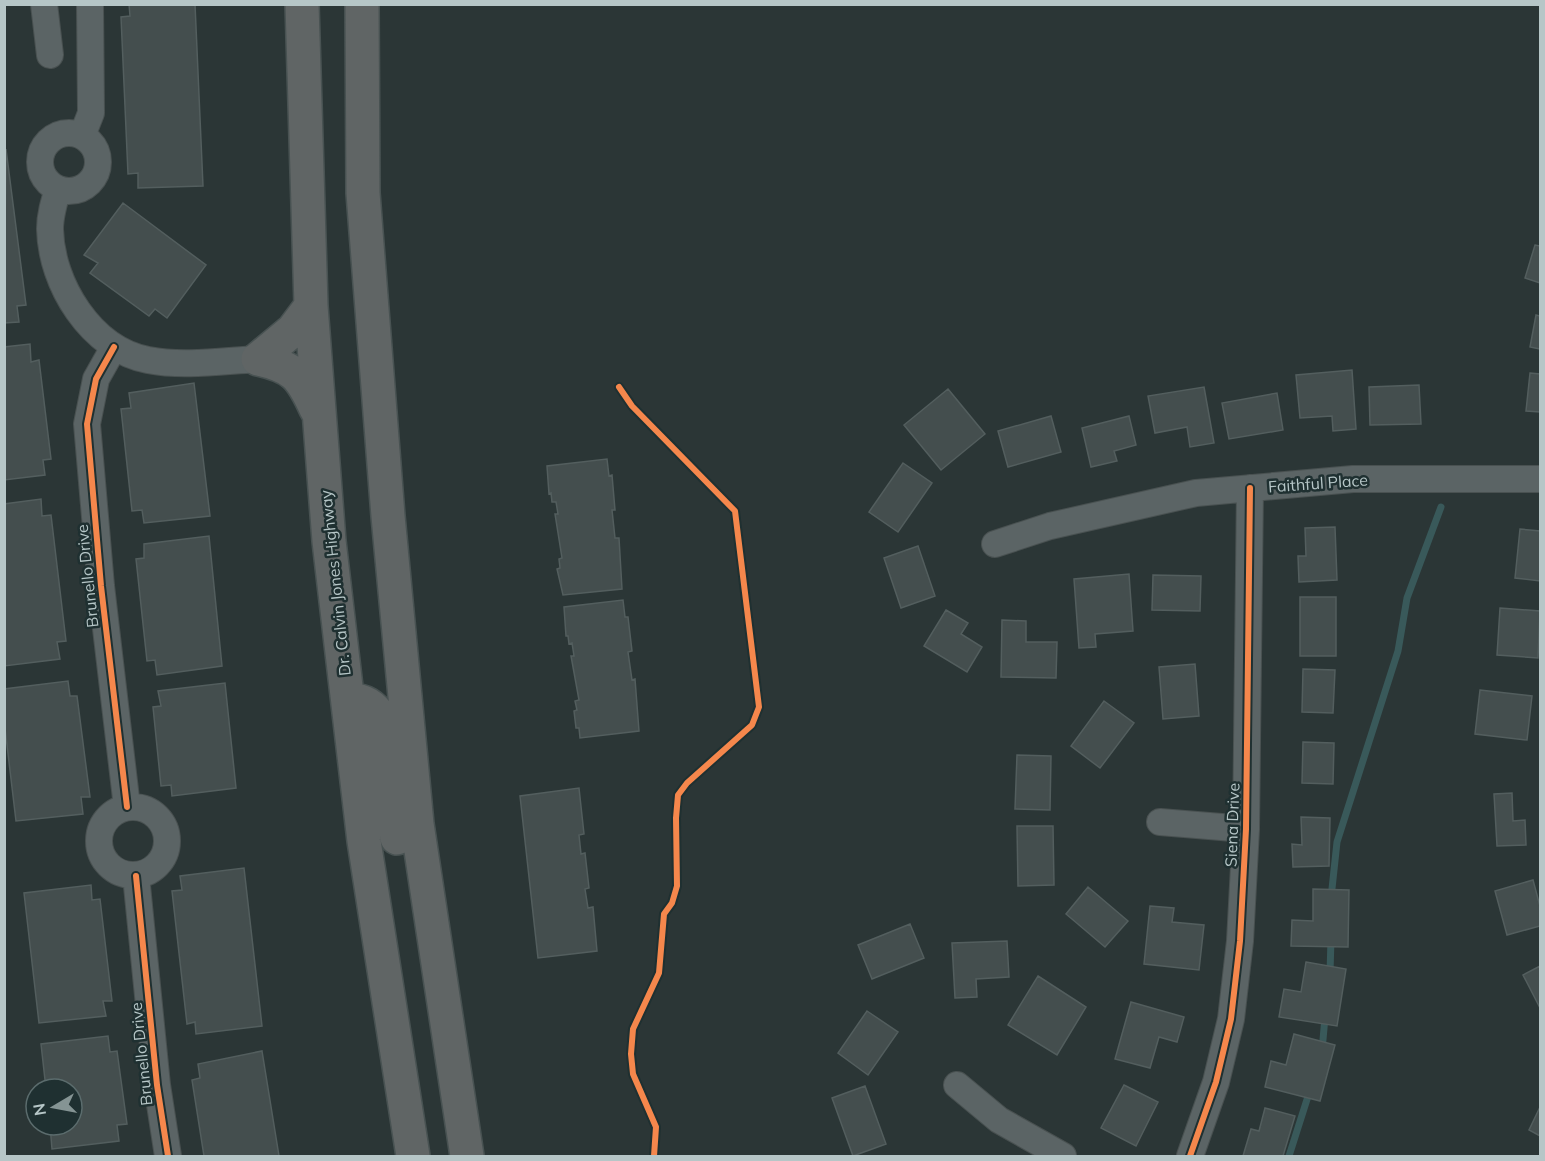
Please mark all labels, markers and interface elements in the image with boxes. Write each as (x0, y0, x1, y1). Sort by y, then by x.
street label: Faithful Place (1267, 470, 1369, 496)
street label: Dr. Calvin Jones Highway (315, 489, 355, 677)
street label: Brunello Drive (72, 523, 102, 629)
street label: Siena Drive (1221, 783, 1243, 867)
street label: Brunello Drive (126, 1001, 156, 1107)
north arrow (24, 1077, 84, 1137)
text: N (28, 1102, 50, 1117)

